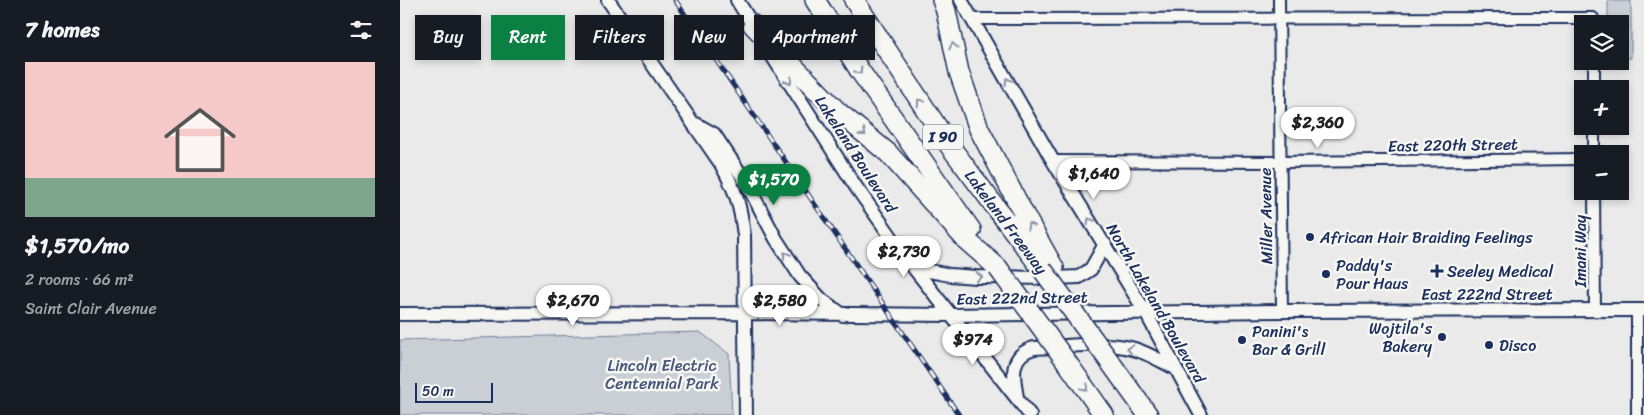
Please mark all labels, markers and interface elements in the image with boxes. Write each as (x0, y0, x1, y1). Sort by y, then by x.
text: 7 homes (25, 11, 100, 49)
chip: Buy (415, 15, 481, 60)
chip: Rent (491, 15, 565, 60)
chip: Filters (575, 15, 664, 60)
chip: New (674, 15, 744, 60)
chip: Apartment (754, 15, 875, 60)
map controls (1574, 15, 1629, 200)
button: layers (1574, 15, 1629, 70)
icon: filters (347, 16, 375, 44)
one-way arrow (948, 41, 959, 50)
one-way arrow (853, 65, 863, 74)
one-way arrow (782, 76, 792, 85)
one-way arrow (1004, 77, 1014, 86)
button: + (1574, 80, 1629, 135)
street label: Lakeland Boulevard (807, 89, 906, 220)
icon: home (155, 95, 245, 185)
one-way arrow (917, 98, 926, 108)
pin: $2,360 (1277, 106, 1359, 149)
text: $2,360 (1292, 108, 1344, 137)
road number: I 90 (923, 124, 963, 150)
one-way arrow (857, 127, 866, 135)
street label: East 220th Street (1388, 129, 1518, 161)
button: − (1574, 145, 1629, 200)
pin: $1,640 (1053, 158, 1135, 200)
text: $1,640 (1068, 159, 1120, 188)
street label: Lakeland Freeway (957, 163, 1056, 281)
pin: $1,570 (733, 164, 815, 206)
text: $1,570 (749, 165, 799, 194)
street label: Miller Avenue (1251, 167, 1281, 265)
street label: Imani Way (1566, 214, 1595, 288)
one-way arrow (1087, 217, 1097, 226)
street label: North Lakeland Boulevard (1098, 217, 1215, 390)
one-way arrow (1027, 223, 1037, 232)
place label: African Hair Braiding Feelings (1319, 223, 1533, 252)
text: $1,570/mo (25, 227, 129, 265)
marker: African Hair Braiding Feelings (1304, 231, 1316, 243)
pin: $2,730 (863, 236, 945, 278)
text: $2,730 (878, 237, 930, 266)
one-way arrow (783, 251, 793, 260)
place label: Paddy's Pour Haus (1336, 251, 1409, 298)
place label: Seeley Medical (1447, 257, 1553, 286)
text: 2 rooms · 66 m² (25, 265, 134, 294)
marker: Seeley Medical (1431, 265, 1443, 277)
marker: Paddy's Pour Haus (1320, 268, 1332, 280)
one-way arrow (976, 272, 984, 282)
street label: East 222nd Street (1421, 280, 1553, 309)
street label: East 222nd Street (956, 282, 1088, 314)
pin: $2,670 (532, 284, 614, 327)
pin: $2,580 (739, 284, 821, 327)
text: $2,670 (547, 286, 599, 315)
text: $2,580 (753, 286, 807, 315)
text: Saint Clair Avenue (25, 294, 157, 323)
place label: Wojtila's Bakery (1369, 314, 1433, 361)
place label: Panini's Bar & Grill (1252, 317, 1326, 364)
pin: $974 (943, 324, 1003, 366)
text: $974 (953, 325, 993, 354)
marker: Wojtila's Bakery (1436, 331, 1448, 343)
place label: Disco (1499, 331, 1536, 360)
marker: Panini's Bar & Grill (1236, 334, 1248, 346)
marker: Disco (1483, 339, 1495, 351)
one-way arrow (1126, 344, 1135, 355)
park label: Lincoln Electric Centennial Park (605, 351, 719, 398)
text: 50 m (422, 379, 454, 404)
scale bar (415, 380, 492, 403)
one-way arrow (1079, 382, 1088, 392)

